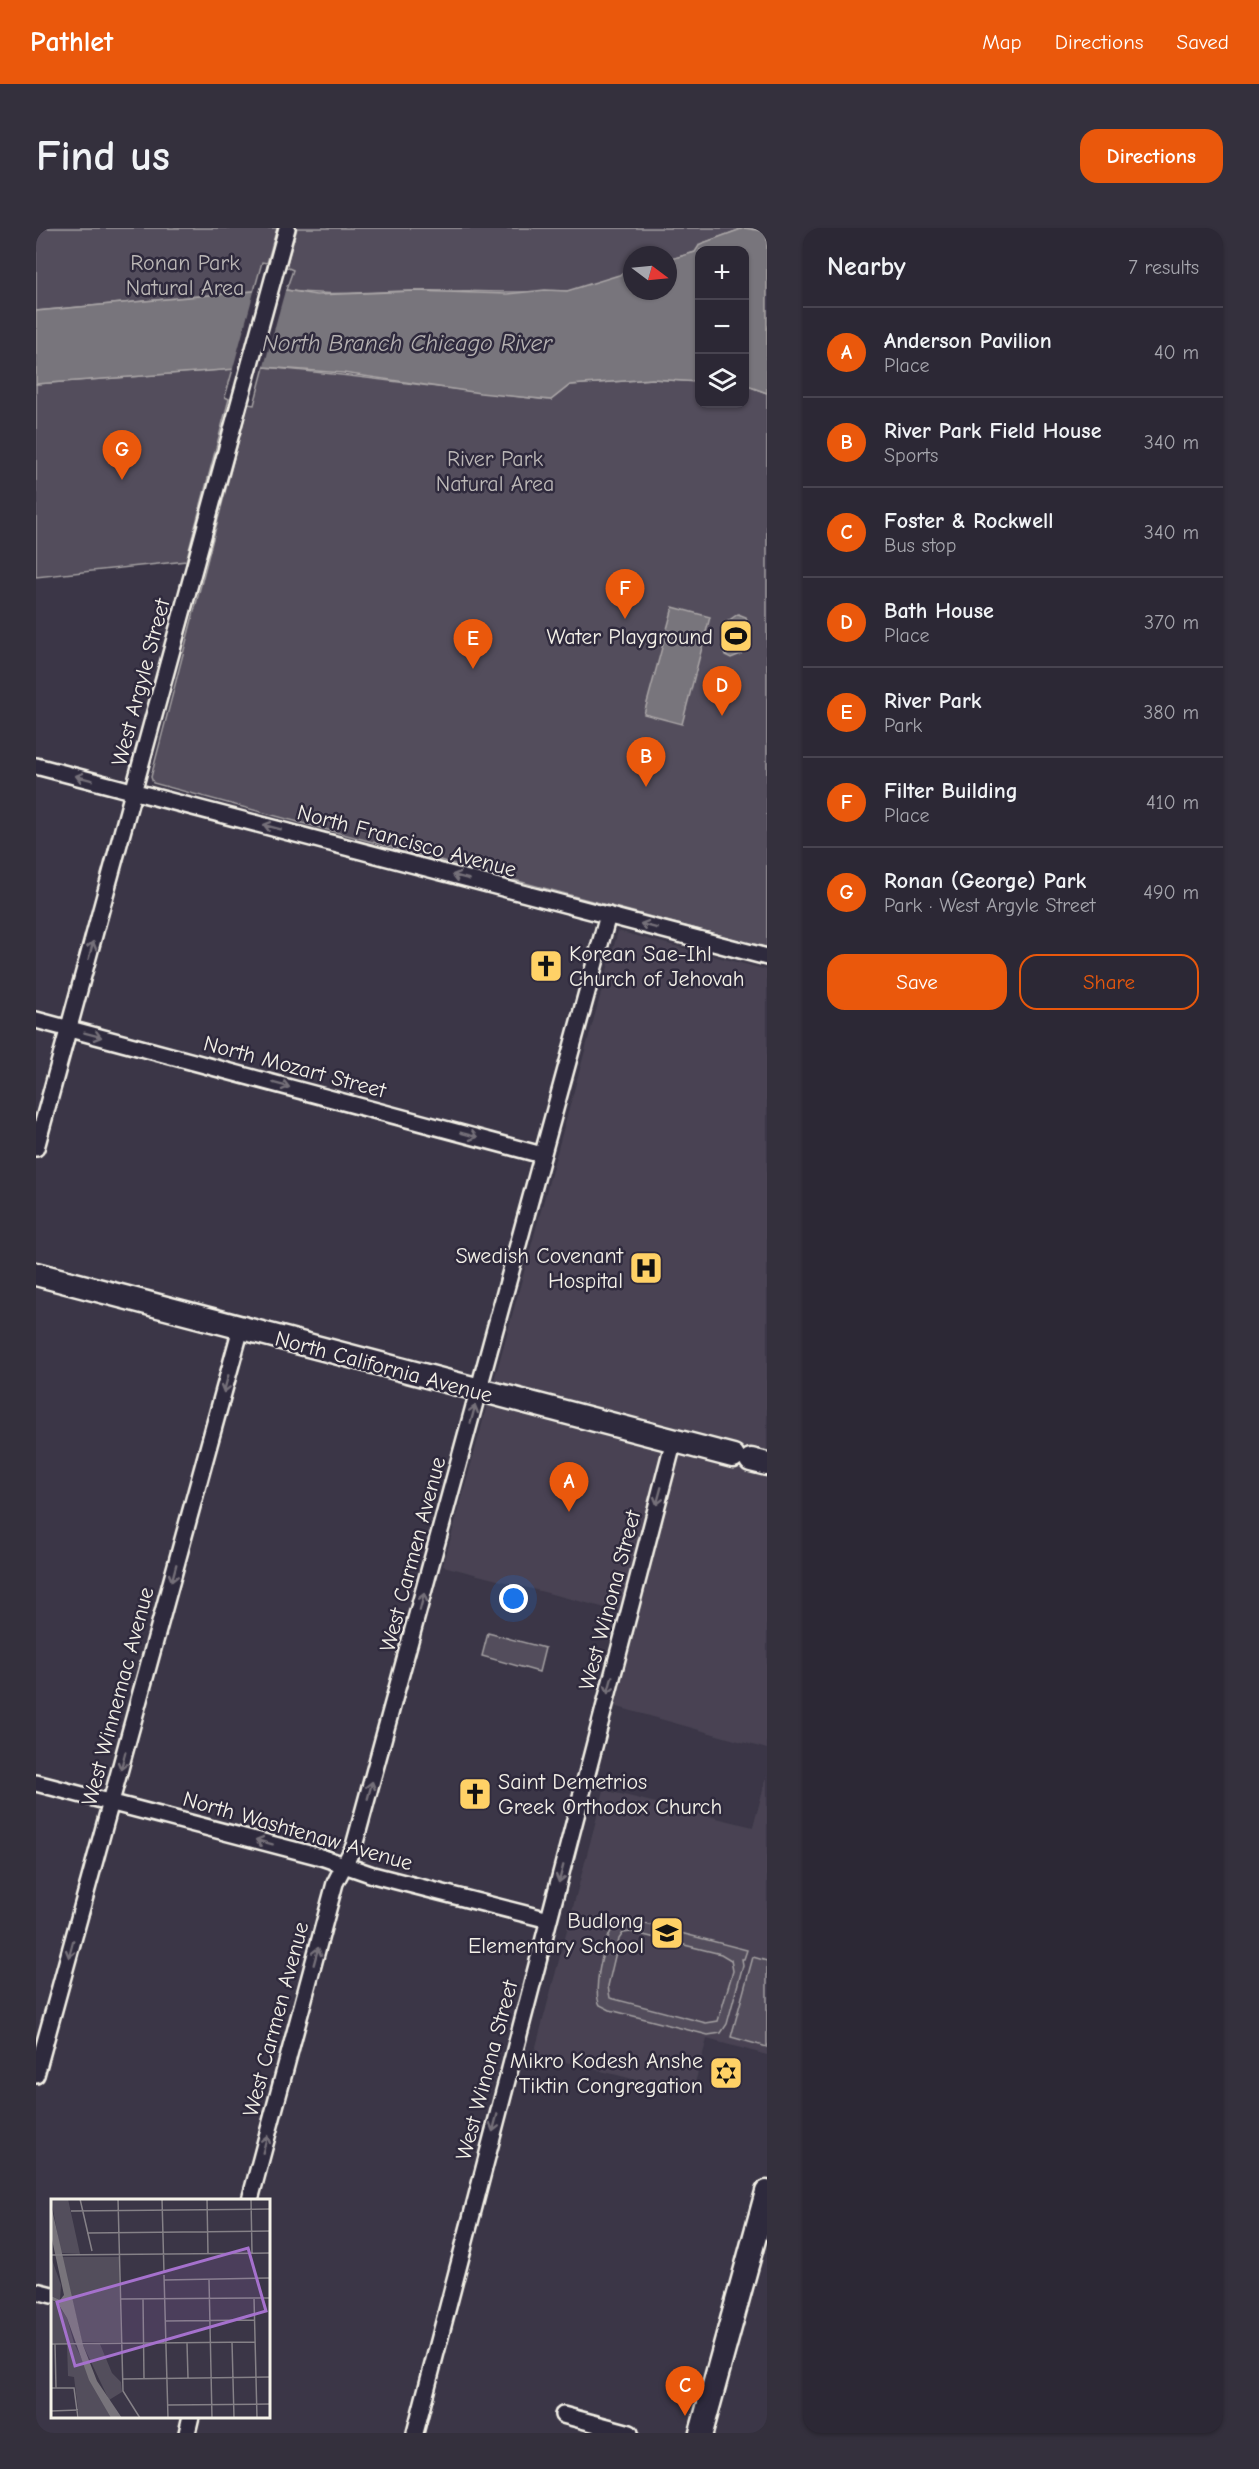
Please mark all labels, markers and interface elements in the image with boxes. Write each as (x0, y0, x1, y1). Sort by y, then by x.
text: Pathlet (30, 26, 113, 58)
text: Map (982, 30, 1022, 54)
text: Directions (1055, 30, 1144, 54)
text: Saved (1177, 30, 1229, 54)
button: Directions (1080, 129, 1223, 183)
text: Find us (36, 132, 170, 181)
north arrow (623, 246, 677, 300)
map controls (695, 246, 749, 408)
button: + (695, 246, 749, 300)
park label: Ronan Park Natural Area (126, 250, 244, 301)
text: Nearby (827, 252, 906, 282)
text: 7 results (1128, 256, 1199, 279)
button: − (695, 300, 749, 354)
text: Anderson Pavilion (884, 328, 1052, 354)
water label: North Branch Chicago River (262, 329, 553, 357)
text: A (841, 341, 852, 364)
text: 40 m (1154, 341, 1199, 364)
button: layers (695, 354, 749, 408)
text: Place (884, 354, 930, 377)
text: River Park Field House (884, 418, 1101, 444)
pin: G (102, 430, 142, 480)
text: B (840, 431, 853, 454)
text: 340 m (1144, 431, 1199, 454)
text: Sports (884, 444, 938, 467)
park label: River Park Natural Area (436, 446, 554, 497)
text: Foster & Rockwell (884, 508, 1053, 534)
text: C (840, 521, 853, 544)
text: 340 m (1144, 521, 1199, 544)
text: Bus stop (884, 534, 956, 557)
pin: F (606, 570, 644, 619)
street label: West Argyle Street (106, 595, 176, 769)
text: Bath House (884, 598, 994, 624)
text: D (840, 611, 853, 634)
text: 370 m (1144, 611, 1199, 634)
sports icon: Water Playground (718, 618, 754, 654)
pin: E (454, 620, 492, 669)
place label: Water Playground (547, 624, 713, 650)
text: Place (884, 624, 930, 647)
pin: D (702, 666, 742, 716)
text: River Park (884, 688, 982, 714)
text: E (841, 701, 852, 724)
text: 380 m (1143, 701, 1199, 724)
text: Park (884, 714, 922, 737)
pin: B (626, 738, 666, 787)
one-way arrow (74, 772, 93, 783)
text: Filter Building (884, 778, 1018, 804)
text: F (841, 791, 852, 814)
text: 410 m (1146, 791, 1199, 814)
street label: North Francisco Avenue (294, 799, 519, 883)
text: Place (884, 804, 930, 827)
one-way arrow (263, 821, 282, 833)
text: Ronan (George) Park (884, 868, 1086, 894)
one-way arrow (452, 871, 471, 882)
text: G (839, 881, 854, 904)
text: 490 m (1143, 881, 1199, 904)
text: Park · West Argyle Street (884, 894, 1096, 917)
one-way arrow (640, 920, 659, 932)
one-way arrow (85, 941, 97, 960)
place label: Korean Sae-Ihl Church of Jehovah (569, 941, 745, 992)
church icon: Korean Sae-Ihl Church of Jehovah (528, 948, 564, 984)
button: Save (827, 954, 1007, 1010)
button: Share (1019, 954, 1199, 1010)
one-way arrow (83, 1030, 102, 1041)
street label: North Mozart Street (201, 1030, 389, 1104)
one-way arrow (271, 1080, 290, 1091)
one-way arrow (459, 1130, 478, 1142)
place label: Swedish Covenant Hospital (455, 1243, 624, 1294)
hospital icon: Swedish Covenant Hospital (628, 1250, 664, 1286)
street label: North California Avenue (272, 1325, 495, 1409)
one-way arrow (219, 1375, 231, 1394)
one-way arrow (468, 1405, 480, 1424)
street label: West Carmen Avenue (374, 1454, 451, 1655)
pin: A (550, 1462, 588, 1512)
one-way arrow (653, 1487, 664, 1506)
street label: West Winona Street (573, 1507, 647, 1693)
one-way arrow (168, 1563, 180, 1582)
street label: West Winnemac Avenue (76, 1584, 160, 1808)
your location (499, 1584, 528, 1613)
one-way arrow (416, 1593, 428, 1612)
one-way arrow (603, 1675, 615, 1694)
one-way arrow (117, 1751, 128, 1770)
place label: Saint Demetrios Greek Orthodox Church (498, 1769, 722, 1820)
church icon: Saint Demetrios Greek Orthodox Church (457, 1776, 493, 1812)
one-way arrow (365, 1781, 376, 1800)
street label: North Washtenaw Avenue (180, 1786, 416, 1876)
one-way arrow (255, 1836, 274, 1847)
one-way arrow (554, 1864, 566, 1883)
place label: Budlong Elementary School (468, 1908, 644, 1959)
school or university icon: Budlong Elementary School (649, 1915, 685, 1951)
street label: West Carmen Avenue (237, 1919, 314, 2120)
one-way arrow (65, 1939, 76, 1958)
one-way arrow (310, 1947, 322, 1966)
street label: West Winona Street (450, 1977, 524, 2163)
place label: Mikro Kodesh Anshe Tiktin Congregation (510, 2048, 703, 2099)
synagogue icon: Mikro Kodesh Anshe Tiktin Congregation (708, 2055, 744, 2091)
one-way arrow (489, 2114, 501, 2133)
one-way arrow (260, 2135, 271, 2154)
inset map (51, 2199, 270, 2418)
pin: C (666, 2366, 704, 2416)

